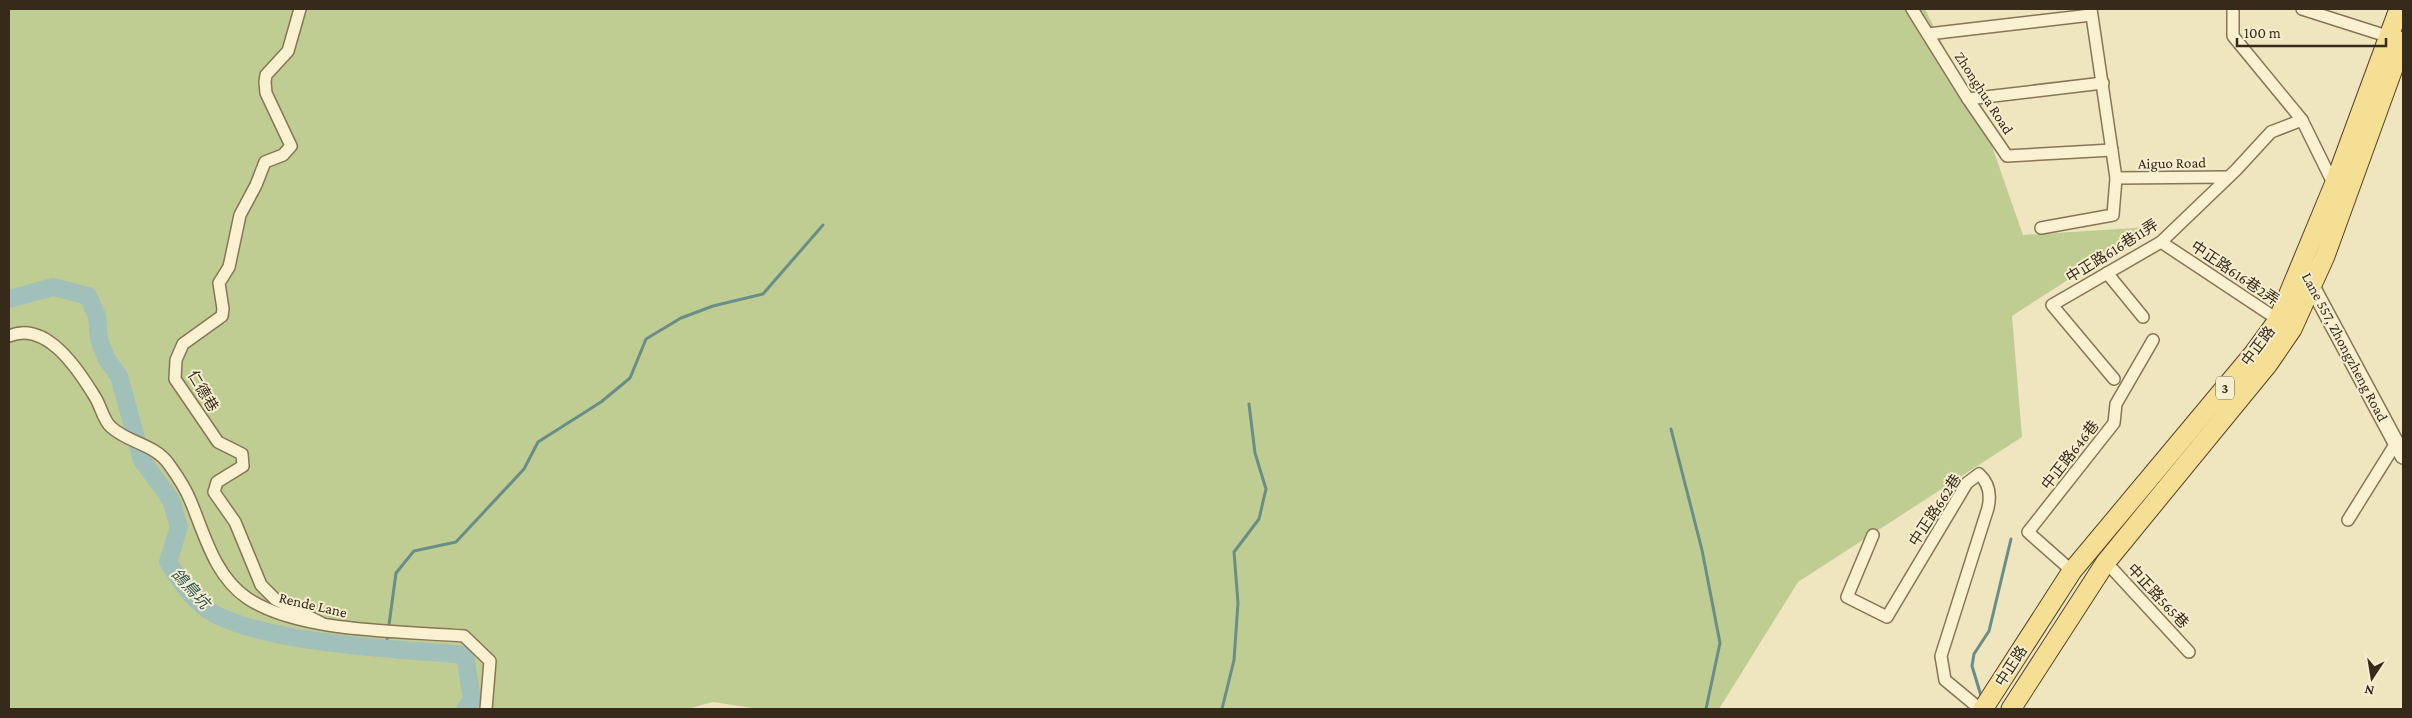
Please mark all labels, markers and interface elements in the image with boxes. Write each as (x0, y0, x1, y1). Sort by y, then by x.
scale bar (2237, 15, 2386, 47)
text: 100 m (2244, 25, 2281, 41)
street label: Zhonghua Road (1951, 49, 2017, 138)
street label: Aiguo Road (2138, 154, 2206, 173)
street label: 中正路616巷11弄 (2063, 216, 2161, 286)
street label: 中正路616巷2弄 (2188, 238, 2282, 308)
street label: Lane 557, Zhongzheng Road (2298, 270, 2391, 425)
street label: 中正路 (2238, 323, 2278, 369)
street label: 仁德巷 (185, 367, 222, 414)
road number: 3 (2216, 376, 2234, 399)
street label: 中正路646巷 (2038, 417, 2102, 493)
street label: 中正路662巷 (1906, 471, 1964, 549)
street label: 中正路565巷 (2124, 561, 2192, 631)
water label: 鴿鳥坑 (168, 565, 215, 613)
street label: Rende Lane (278, 589, 349, 621)
street label: 中正路 (1992, 643, 2030, 689)
north arrow (2347, 653, 2397, 703)
text: N (2363, 682, 2376, 700)

